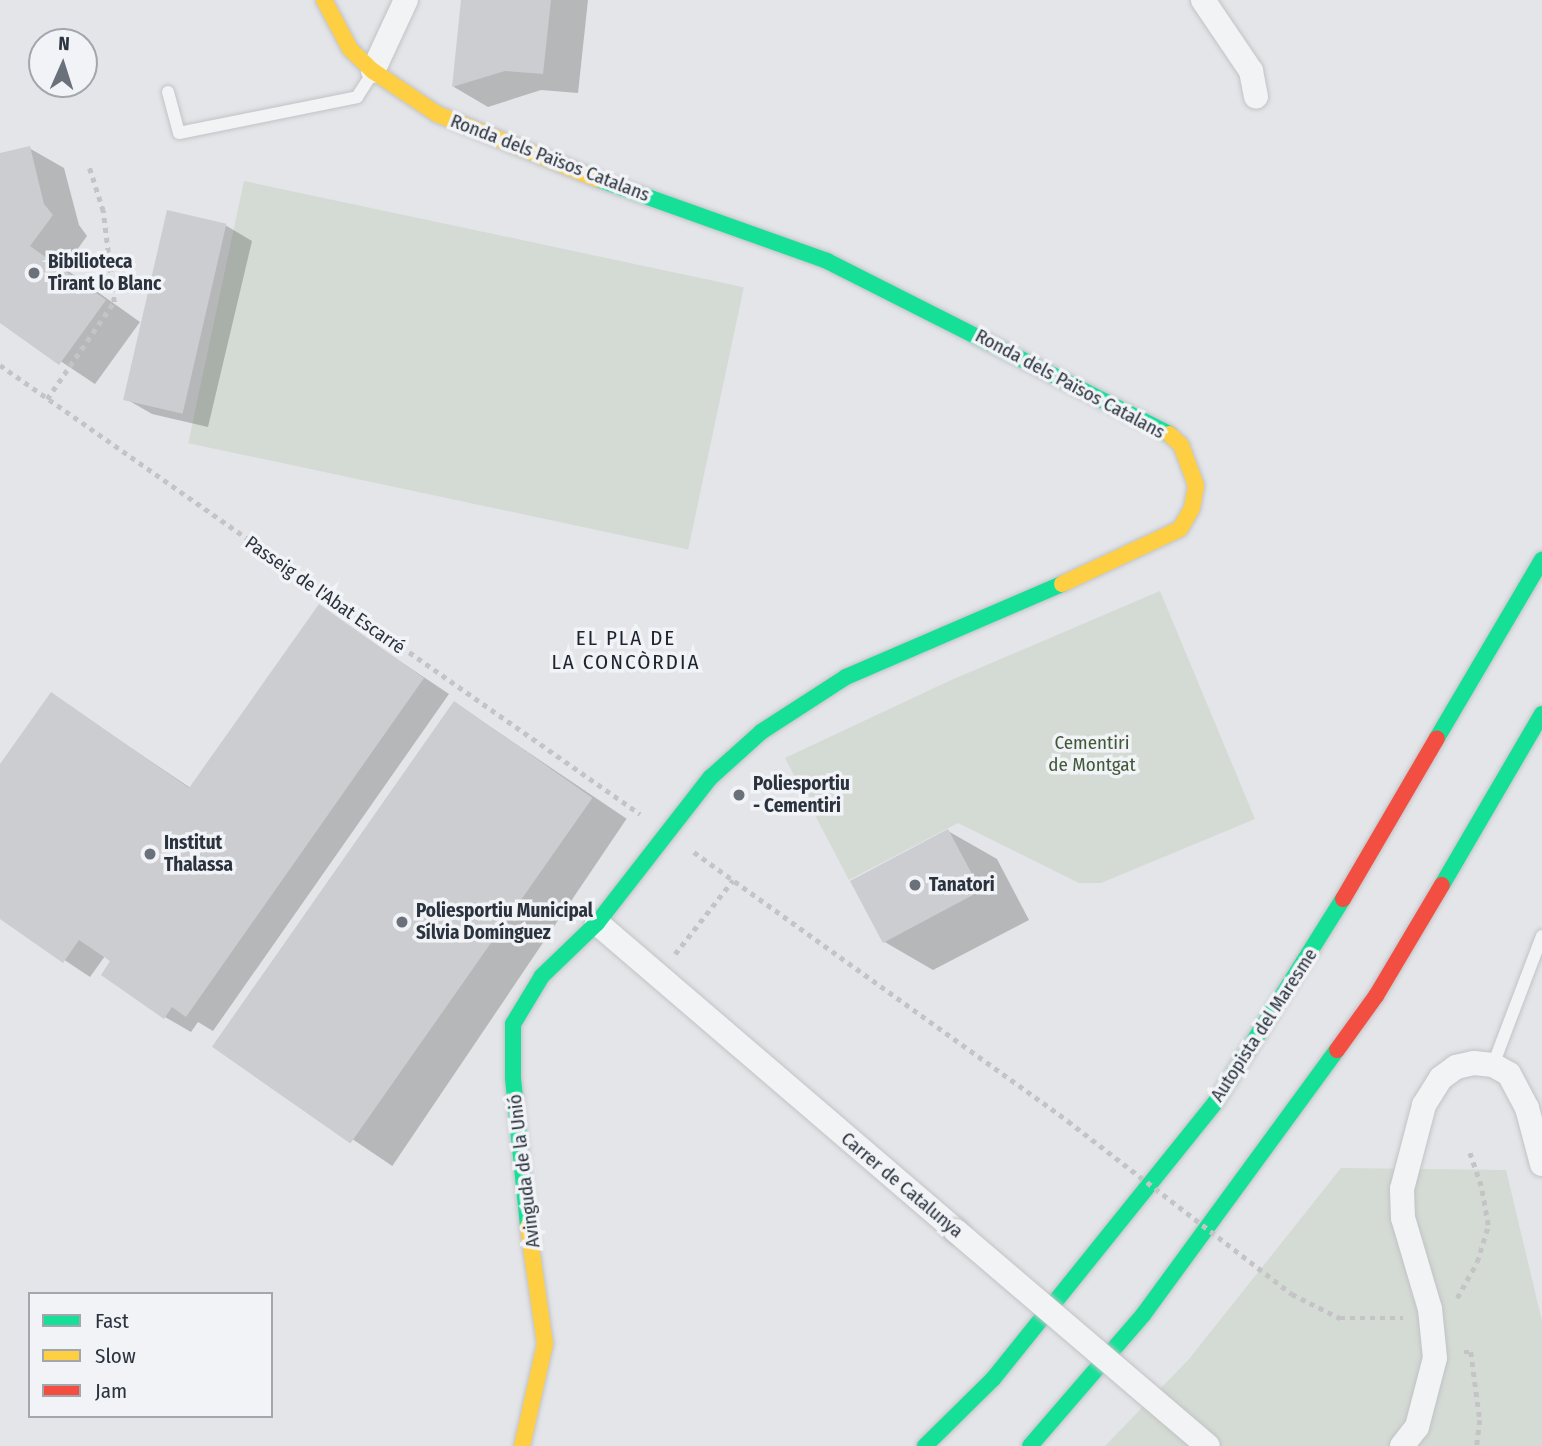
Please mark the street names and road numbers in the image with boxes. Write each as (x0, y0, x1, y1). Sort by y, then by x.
street label: Ronda dels Països Catalans (447, 110, 653, 206)
street label: Ronda dels Països Catalans (971, 324, 1169, 444)
street label: Passeig de l'Abat Escarré (241, 531, 409, 659)
street label: Autopista del Maresme (1206, 944, 1322, 1106)
street label: Avinguda de la Unió (503, 1093, 545, 1249)
street label: Carrer de Catalunya (836, 1127, 968, 1243)

